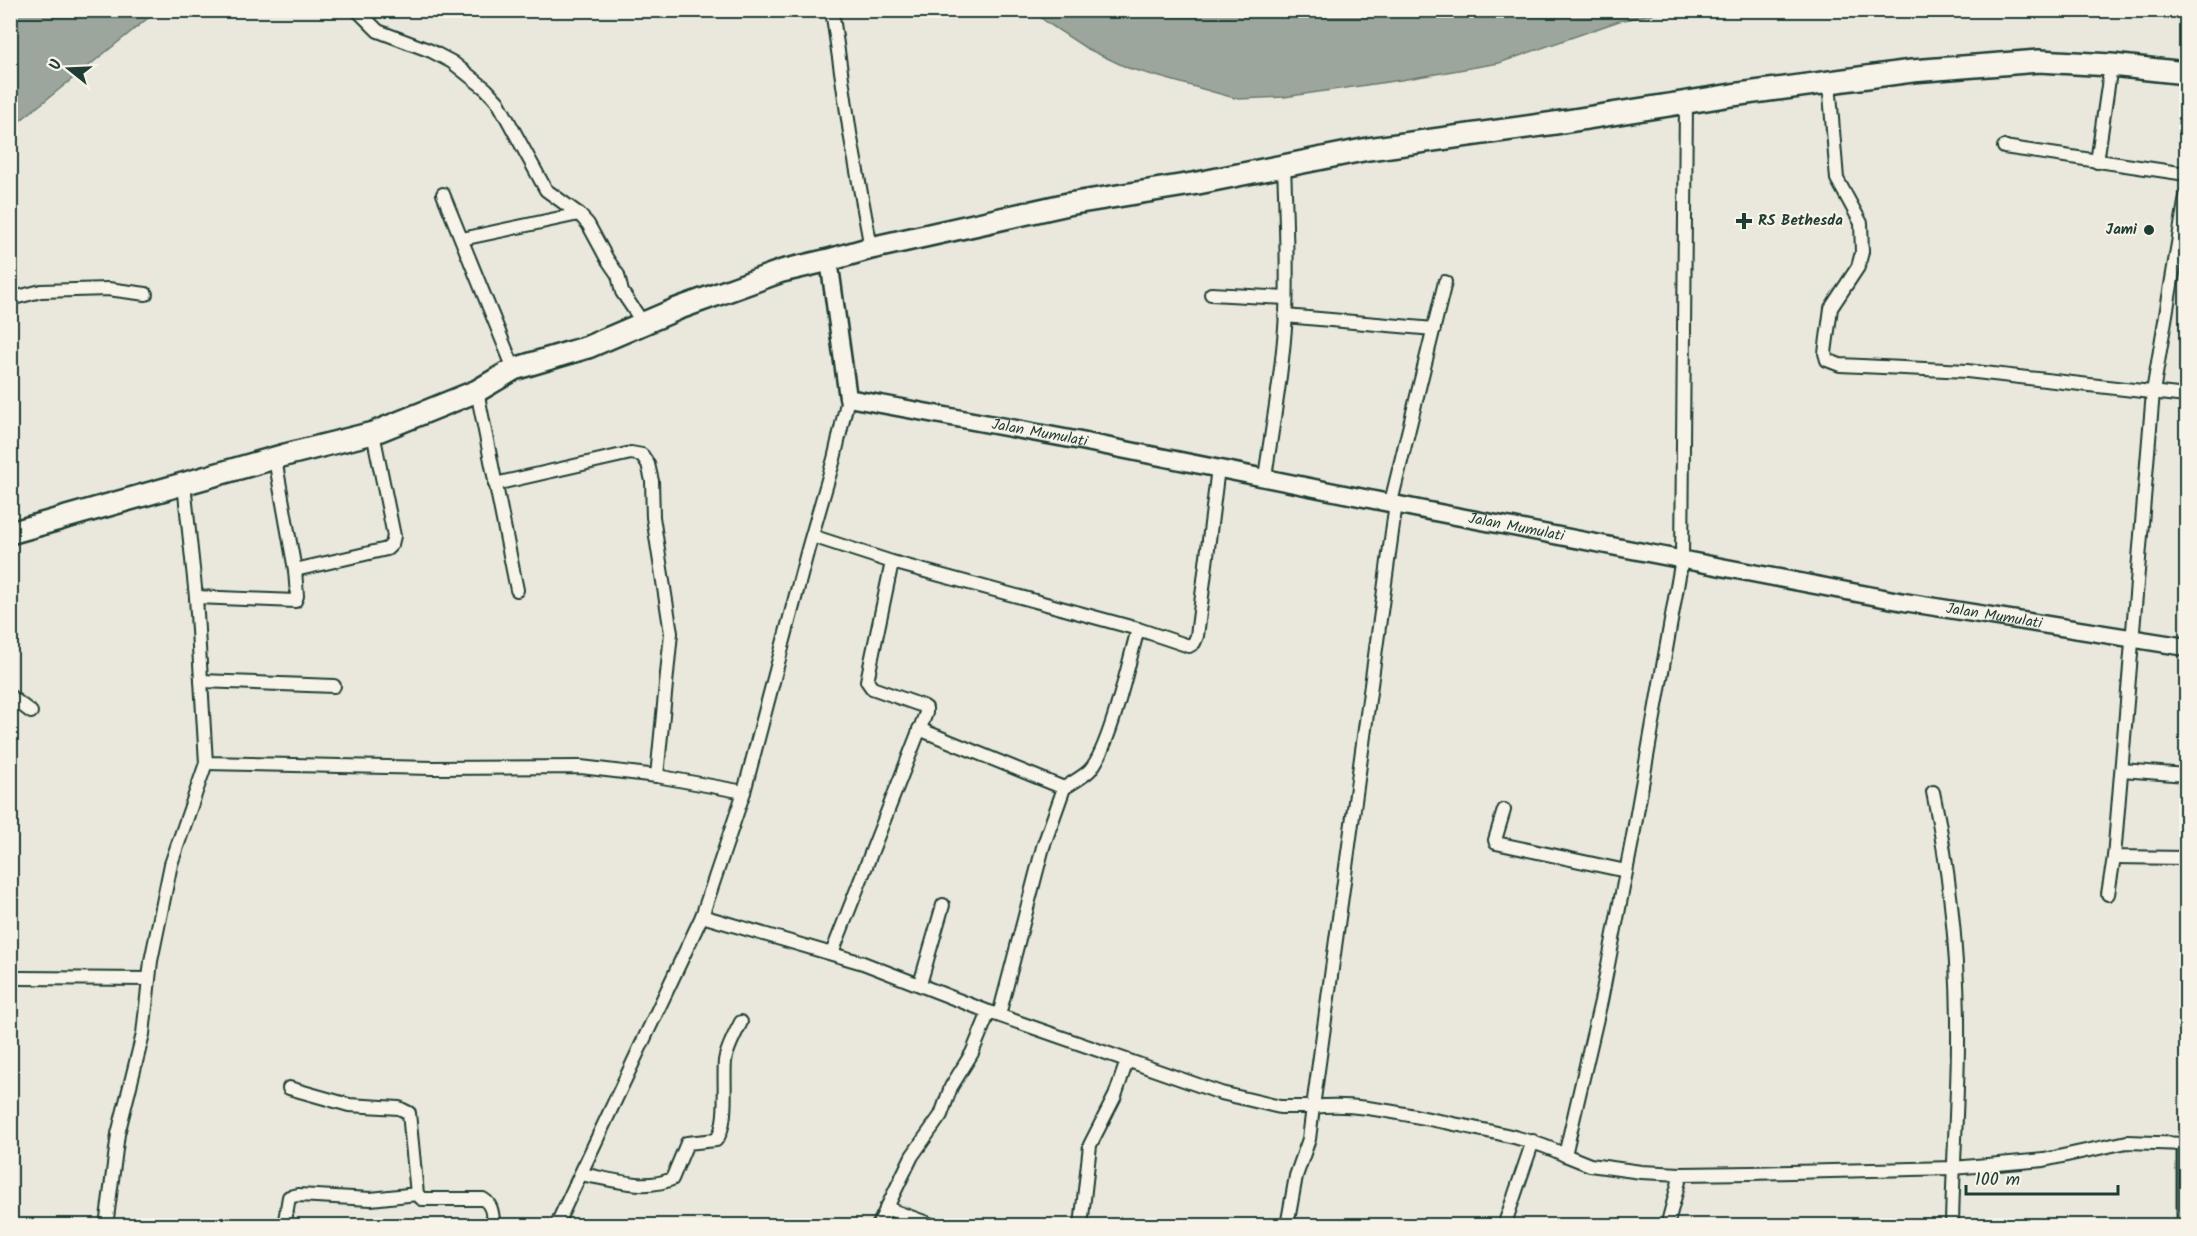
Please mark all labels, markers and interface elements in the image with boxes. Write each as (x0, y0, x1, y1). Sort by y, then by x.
north arrow (39, 39, 99, 99)
text: U (43, 56, 70, 73)
place label: RS Bethesda (1758, 209, 1843, 233)
marker: RS Bethesda (1735, 212, 1753, 230)
place label: Jami (2106, 218, 2138, 242)
marker: Jami (2142, 223, 2156, 237)
street label: Jalan Mumulati (990, 413, 1091, 454)
street label: Jalan Mumulati (1466, 507, 1568, 549)
street label: Jalan Mumulati (1944, 597, 2045, 636)
scale bar (1966, 1158, 2118, 1196)
text: 100 m (1975, 1166, 2020, 1195)

